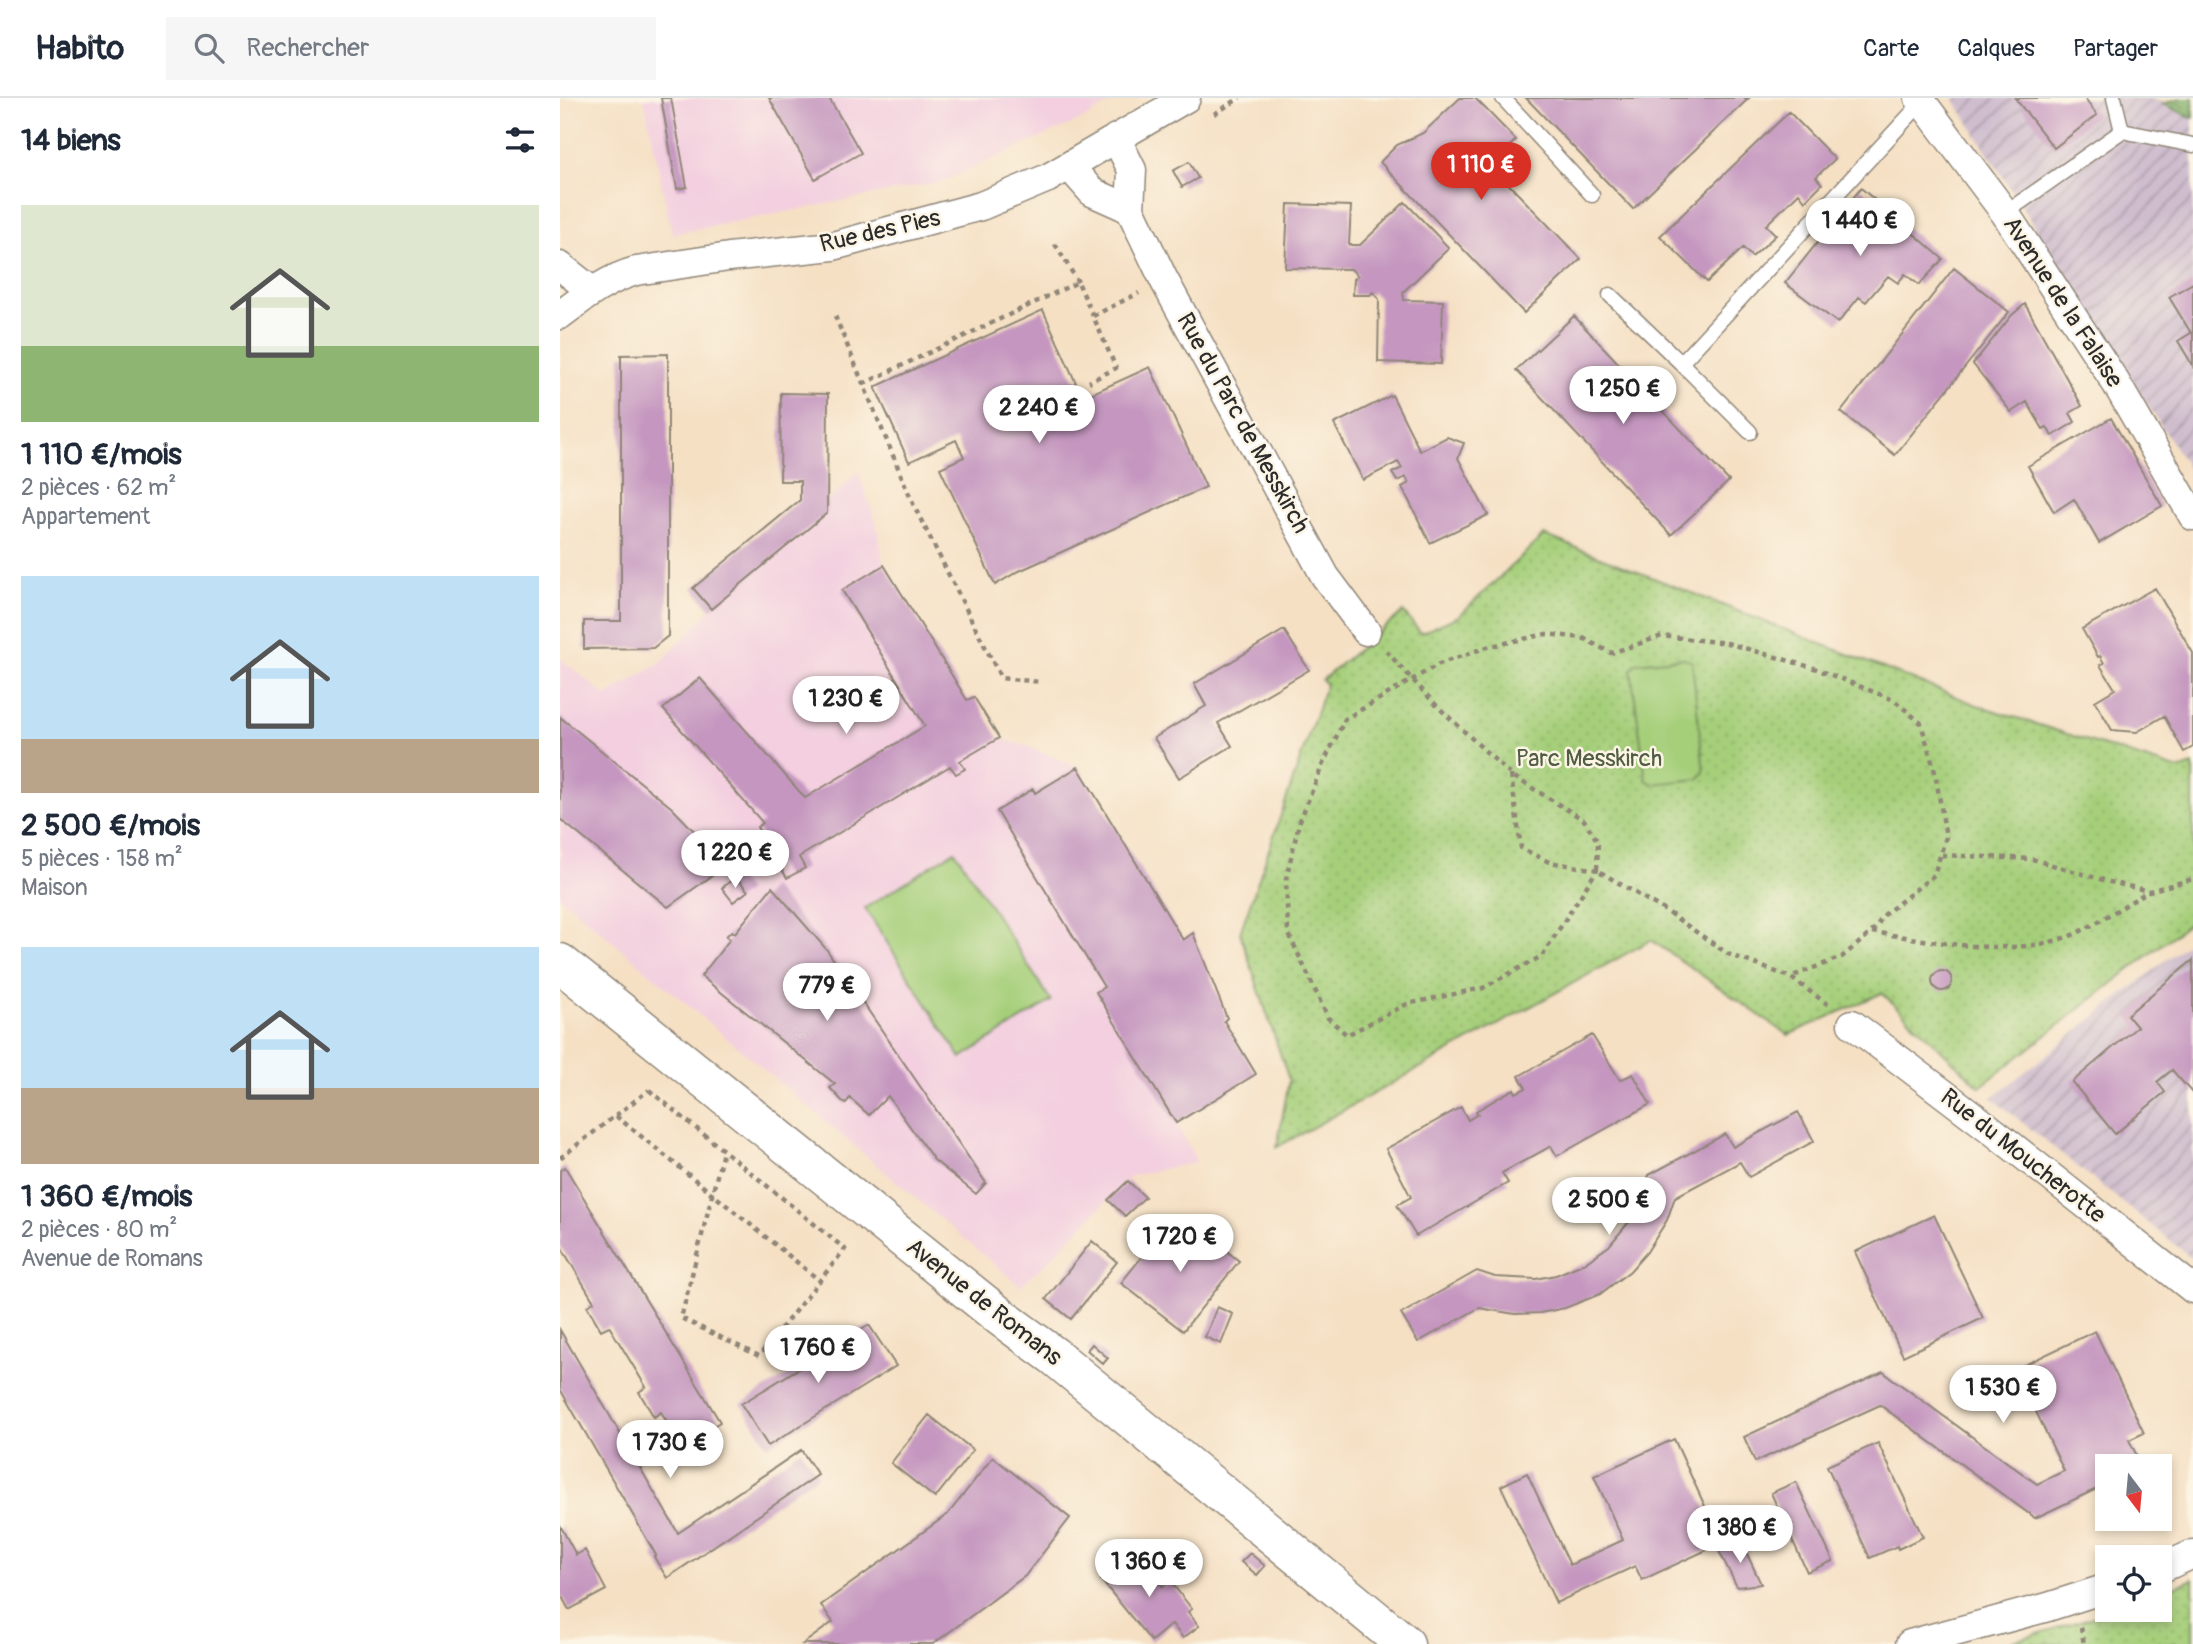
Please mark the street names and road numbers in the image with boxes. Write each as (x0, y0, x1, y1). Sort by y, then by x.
street label: Rue des Pies (817, 203, 943, 259)
street label: Avenue de la Falaise (1997, 211, 2129, 393)
street label: Rue du Parc de Messkirch (1170, 308, 1316, 538)
street label: Rue du Moucherotte (1935, 1082, 2112, 1230)
street label: Avenue de Romans (900, 1232, 1068, 1372)

